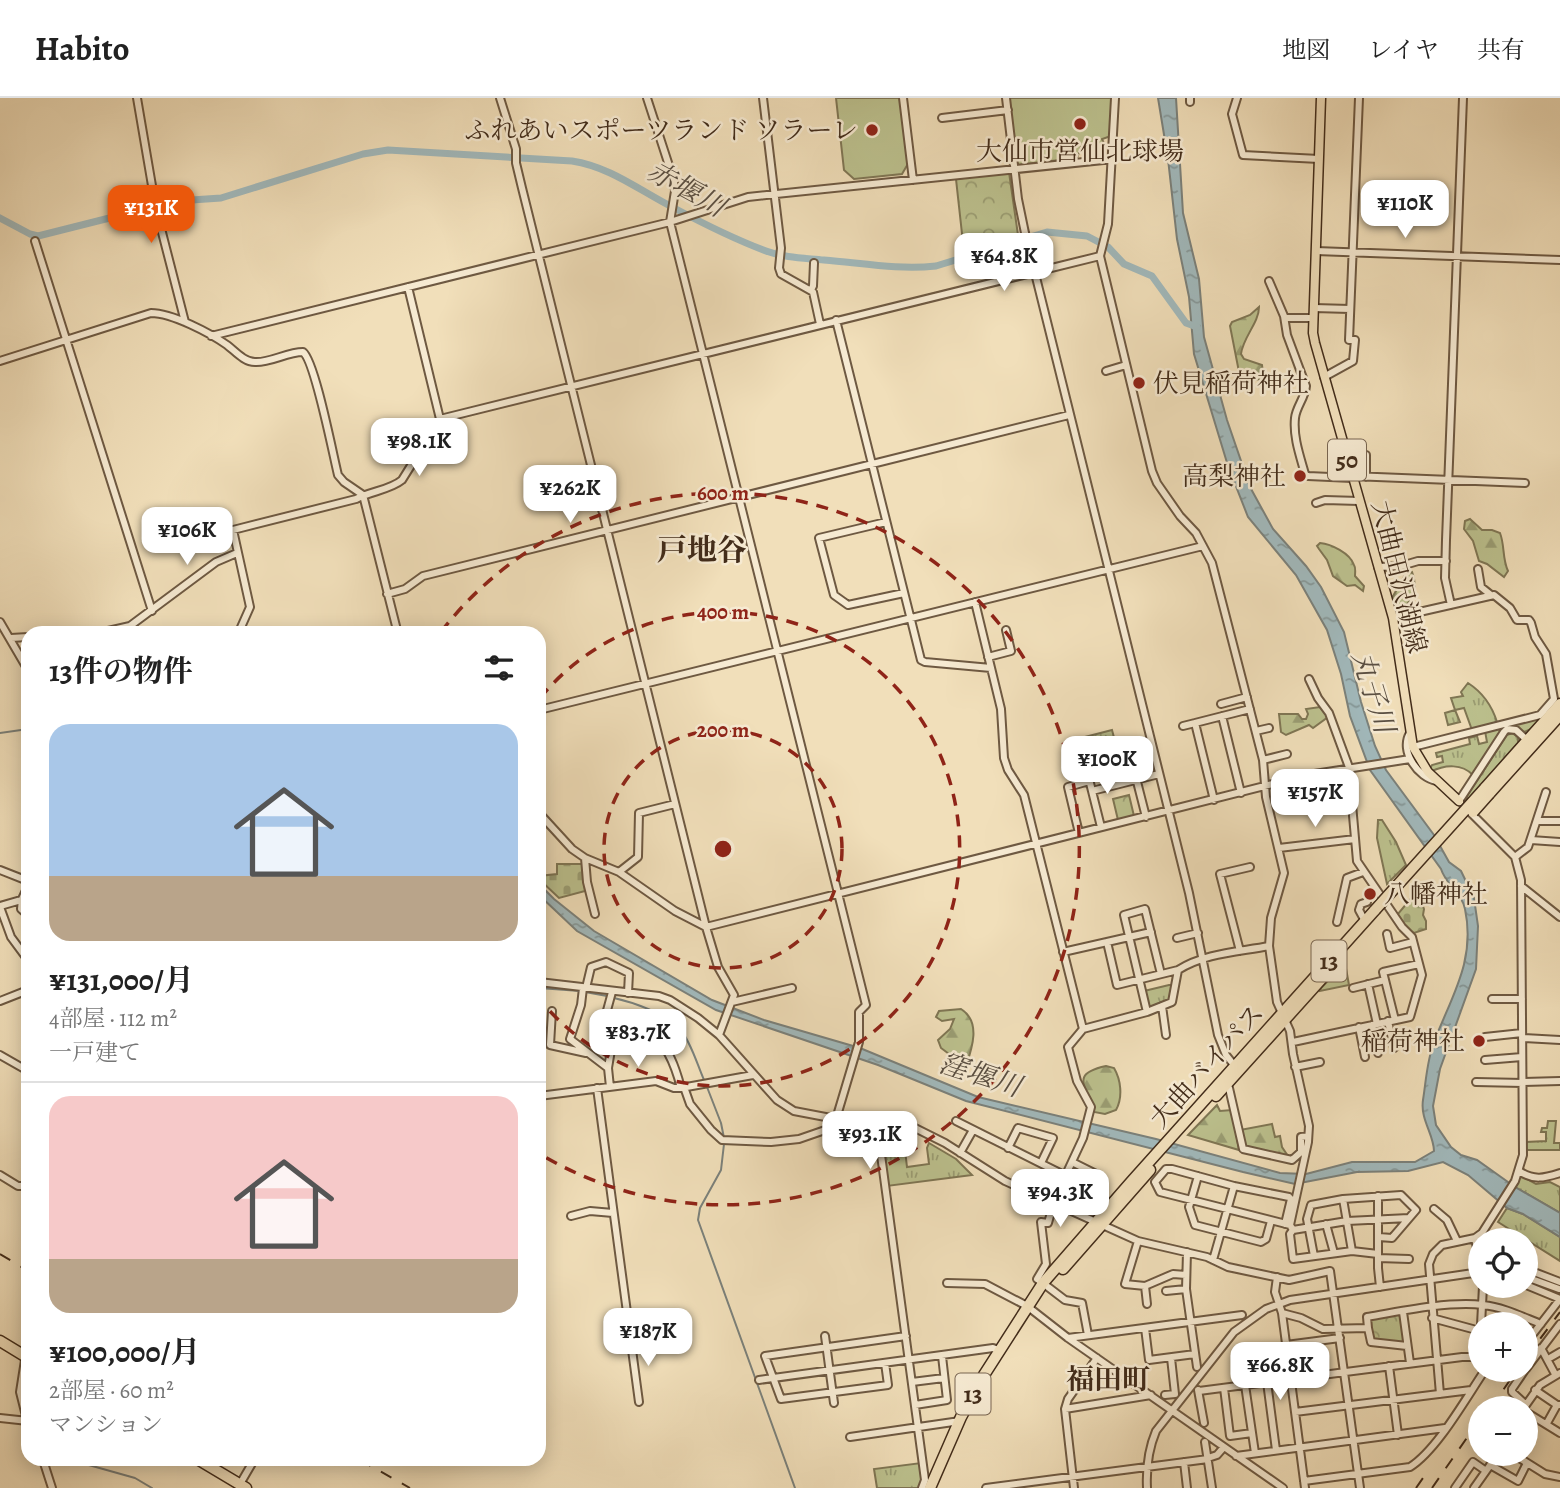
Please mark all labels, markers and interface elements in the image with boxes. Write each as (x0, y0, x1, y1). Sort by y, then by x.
text: Habito (35, 26, 130, 71)
text: 地図 (1282, 34, 1330, 66)
text: レイヤ (1368, 34, 1439, 66)
text: 共有 (1477, 34, 1525, 66)
place label: ふれあいスポーツランド ソラーレ (464, 113, 858, 148)
marker: 大仙市営仙北球場 (1072, 116, 1088, 132)
marker: ふれあいスポーツランド ソラーレ (864, 122, 880, 138)
place label: 大仙市営仙北球場 (976, 134, 1184, 169)
water label: 赤堰川 (640, 152, 735, 227)
pin: ¥110K (1356, 180, 1454, 240)
pin: ¥131K (102, 186, 200, 245)
text: ¥110K (1377, 187, 1433, 218)
text: ¥131K (124, 192, 178, 223)
pin: ¥64.8K (947, 234, 1061, 293)
text: ¥64.8K (970, 240, 1038, 271)
place label: 伏見稲荷神社 (1153, 366, 1309, 401)
marker: 伏見稲荷神社 (1131, 375, 1147, 391)
pin: ¥98.1K (362, 418, 476, 478)
text: ¥98.1K (387, 425, 451, 456)
road number: 50 (1328, 440, 1366, 480)
place label: 高梨神社 (1182, 459, 1286, 494)
pin: ¥262K (521, 466, 619, 525)
marker: 高梨神社 (1292, 468, 1308, 484)
text: ¥262K (539, 472, 601, 503)
text: 600 m (697, 479, 749, 507)
street label: 大曲田沢湖線 (1363, 497, 1435, 657)
pin: ¥106K (138, 508, 236, 567)
text: ¥106K (158, 514, 216, 545)
district label: 戸地谷 (657, 530, 747, 570)
text: 400 m (697, 598, 750, 626)
water label: 丸子川 (1343, 646, 1404, 741)
icon: filters (480, 649, 518, 687)
text: 13件の物件 (49, 651, 193, 691)
text: 200 m (697, 716, 750, 744)
pin: ¥100K (1058, 736, 1156, 796)
text: ¥100K (1077, 743, 1137, 774)
icon: home (221, 769, 347, 895)
pin: ¥157K (1266, 770, 1364, 829)
text: ¥157K (1287, 776, 1343, 807)
centre of rings (711, 837, 735, 861)
place label: 八幡神社 (1384, 877, 1488, 912)
marker: 八幡神社 (1362, 886, 1378, 902)
road number: 13 (1312, 940, 1346, 982)
text: ¥131,000/月 (49, 960, 194, 1000)
street label: 大曲バイパス (1142, 997, 1272, 1135)
text: 4部屋 · 112 m² (49, 1003, 177, 1034)
pin: ¥83.7K (581, 1010, 695, 1069)
text: ¥83.7K (605, 1016, 671, 1047)
place label: 稲荷神社 (1361, 1024, 1465, 1059)
marker: 稲荷神社 (1471, 1033, 1487, 1049)
text: 一戸建て (49, 1037, 141, 1068)
water label: 窪堰川 (934, 1044, 1029, 1107)
pin: ¥93.1K (813, 1112, 927, 1171)
text: ¥93.1K (838, 1118, 902, 1149)
icon: home (221, 1141, 347, 1267)
pin: ¥94.3K (1003, 1170, 1117, 1229)
text: ¥94.3K (1027, 1176, 1093, 1207)
map controls (1468, 1228, 1538, 1466)
button: locate (1468, 1228, 1538, 1298)
pin: ¥187K (599, 1308, 697, 1368)
button: + (1468, 1312, 1538, 1382)
text: ¥187K (619, 1315, 677, 1346)
text: ¥100,000/月 (49, 1332, 200, 1372)
pin: ¥66.8K (1223, 1342, 1337, 1402)
text: ¥66.8K (1246, 1349, 1314, 1380)
district label: 福田町 (1066, 1361, 1150, 1399)
road number: 13 (956, 1374, 990, 1414)
text: 2部屋 · 60 m² (49, 1375, 174, 1406)
button: − (1468, 1396, 1538, 1466)
text: マンション (49, 1409, 163, 1440)

